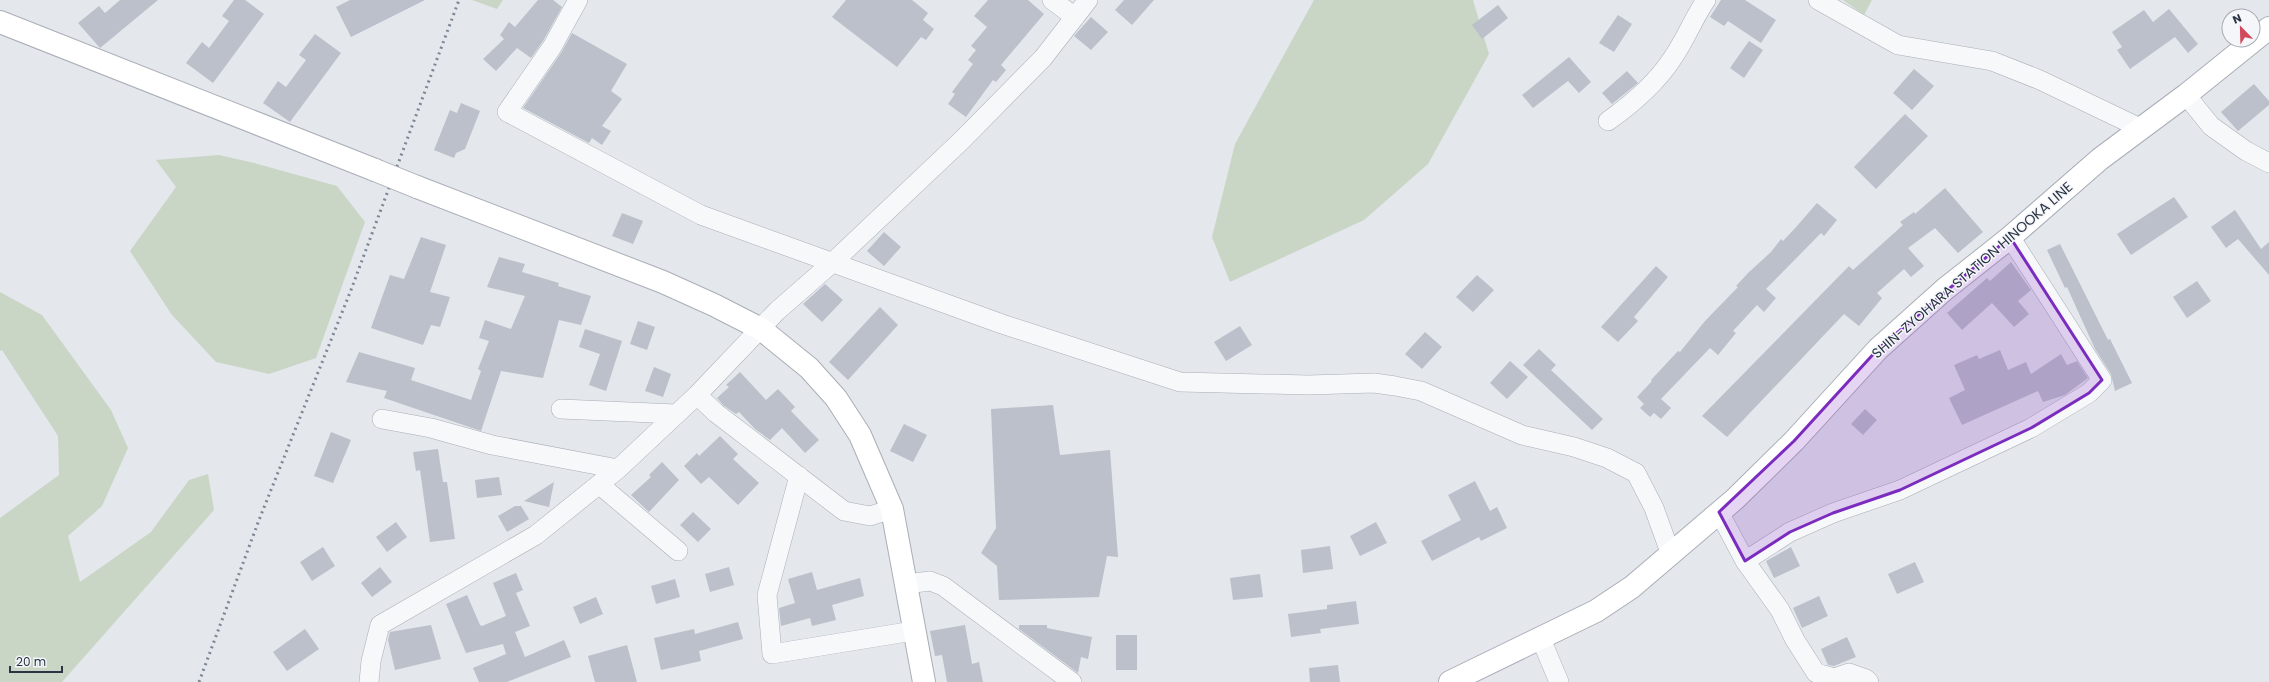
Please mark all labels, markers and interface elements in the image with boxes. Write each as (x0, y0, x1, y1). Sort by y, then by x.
north arrow (2221, 8, 2261, 48)
text: N (2230, 10, 2244, 28)
street label: SHIN-ZYOHARA STATION HINOOKA LINE (1867, 177, 2077, 363)
scale bar (10, 648, 62, 674)
text: 20 m (16, 653, 46, 670)

